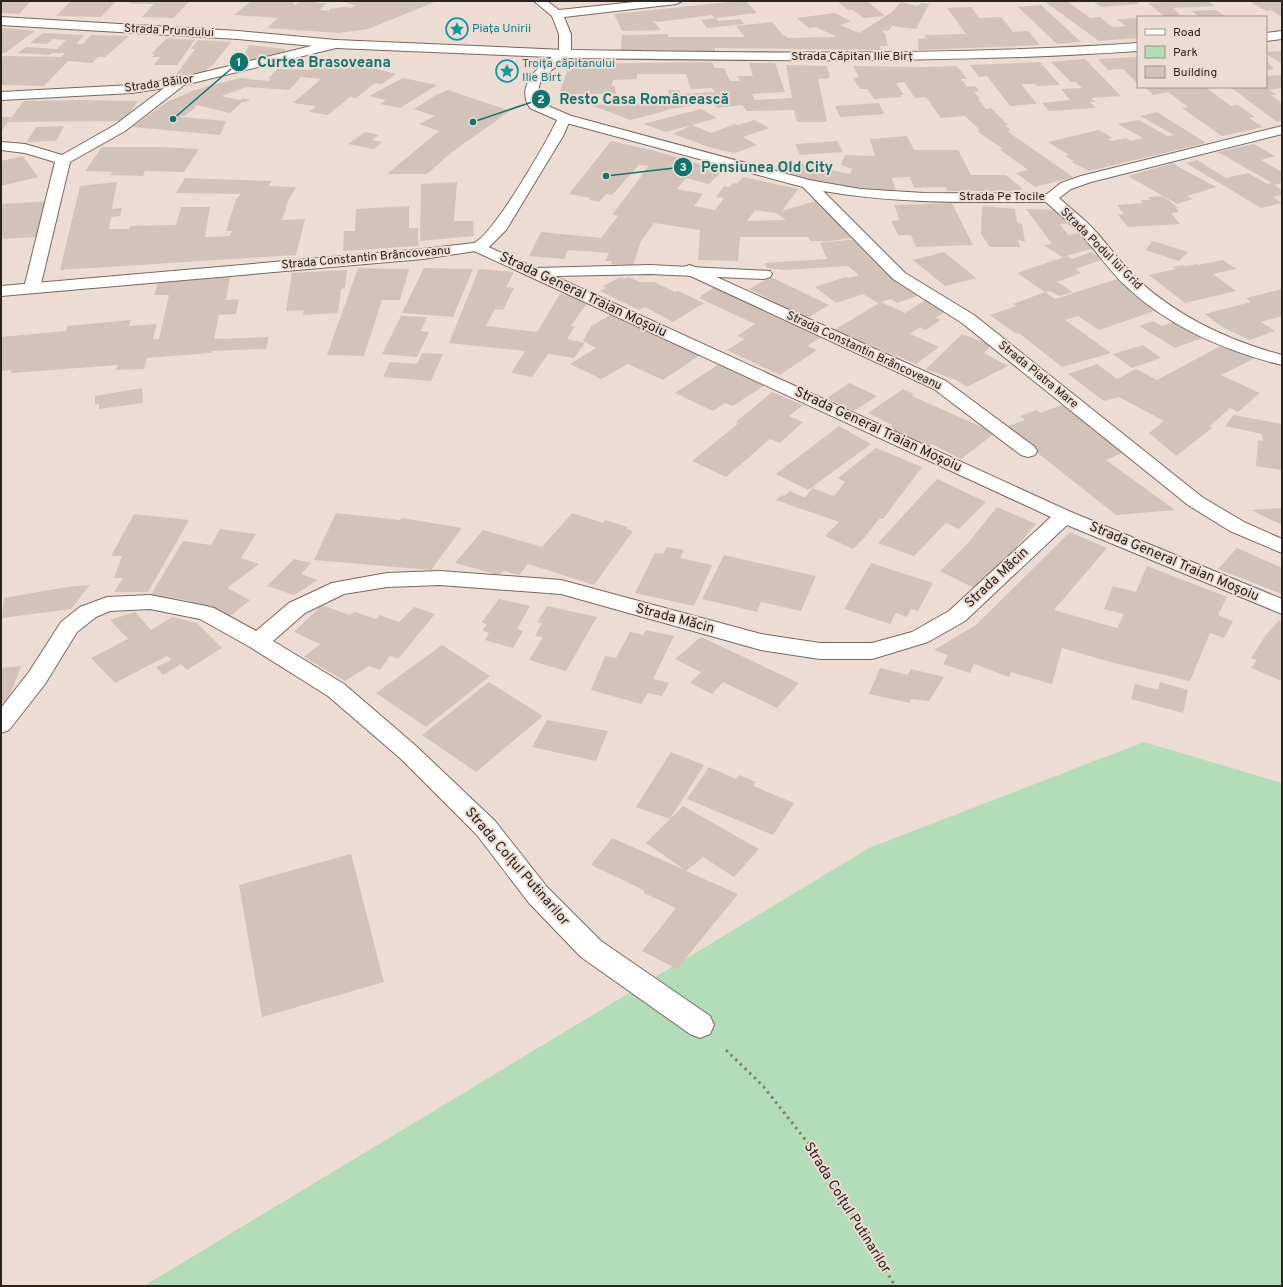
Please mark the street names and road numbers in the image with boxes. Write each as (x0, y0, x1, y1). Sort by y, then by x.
street label: Strada Prundului (124, 21, 214, 41)
street label: Strada Căpitan Ilie Birț (791, 49, 913, 65)
street label: Strada Băilor (123, 71, 195, 97)
street label: Strada Pe Tocile (959, 189, 1045, 205)
street label: Strada Podul lui Grid (1056, 204, 1146, 294)
street label: Strada Constantin Brâncoveanu (281, 243, 451, 273)
street label: Strada General Traian Moșoiu (497, 249, 669, 341)
street label: Strada Constantin Brâncoveanu (784, 308, 944, 394)
street label: Strada Piatra Mare (995, 338, 1081, 412)
street label: Strada General Traian Moșoiu (792, 384, 964, 476)
street label: Strada General Traian Moșoiu (1087, 519, 1261, 605)
street label: Strada Măcin (962, 544, 1032, 612)
street label: Strada Măcin (634, 600, 716, 638)
street label: Strada Colțul Putinarilor (461, 804, 573, 930)
street label: Strada Colțul Putinarilor (800, 1139, 895, 1277)

